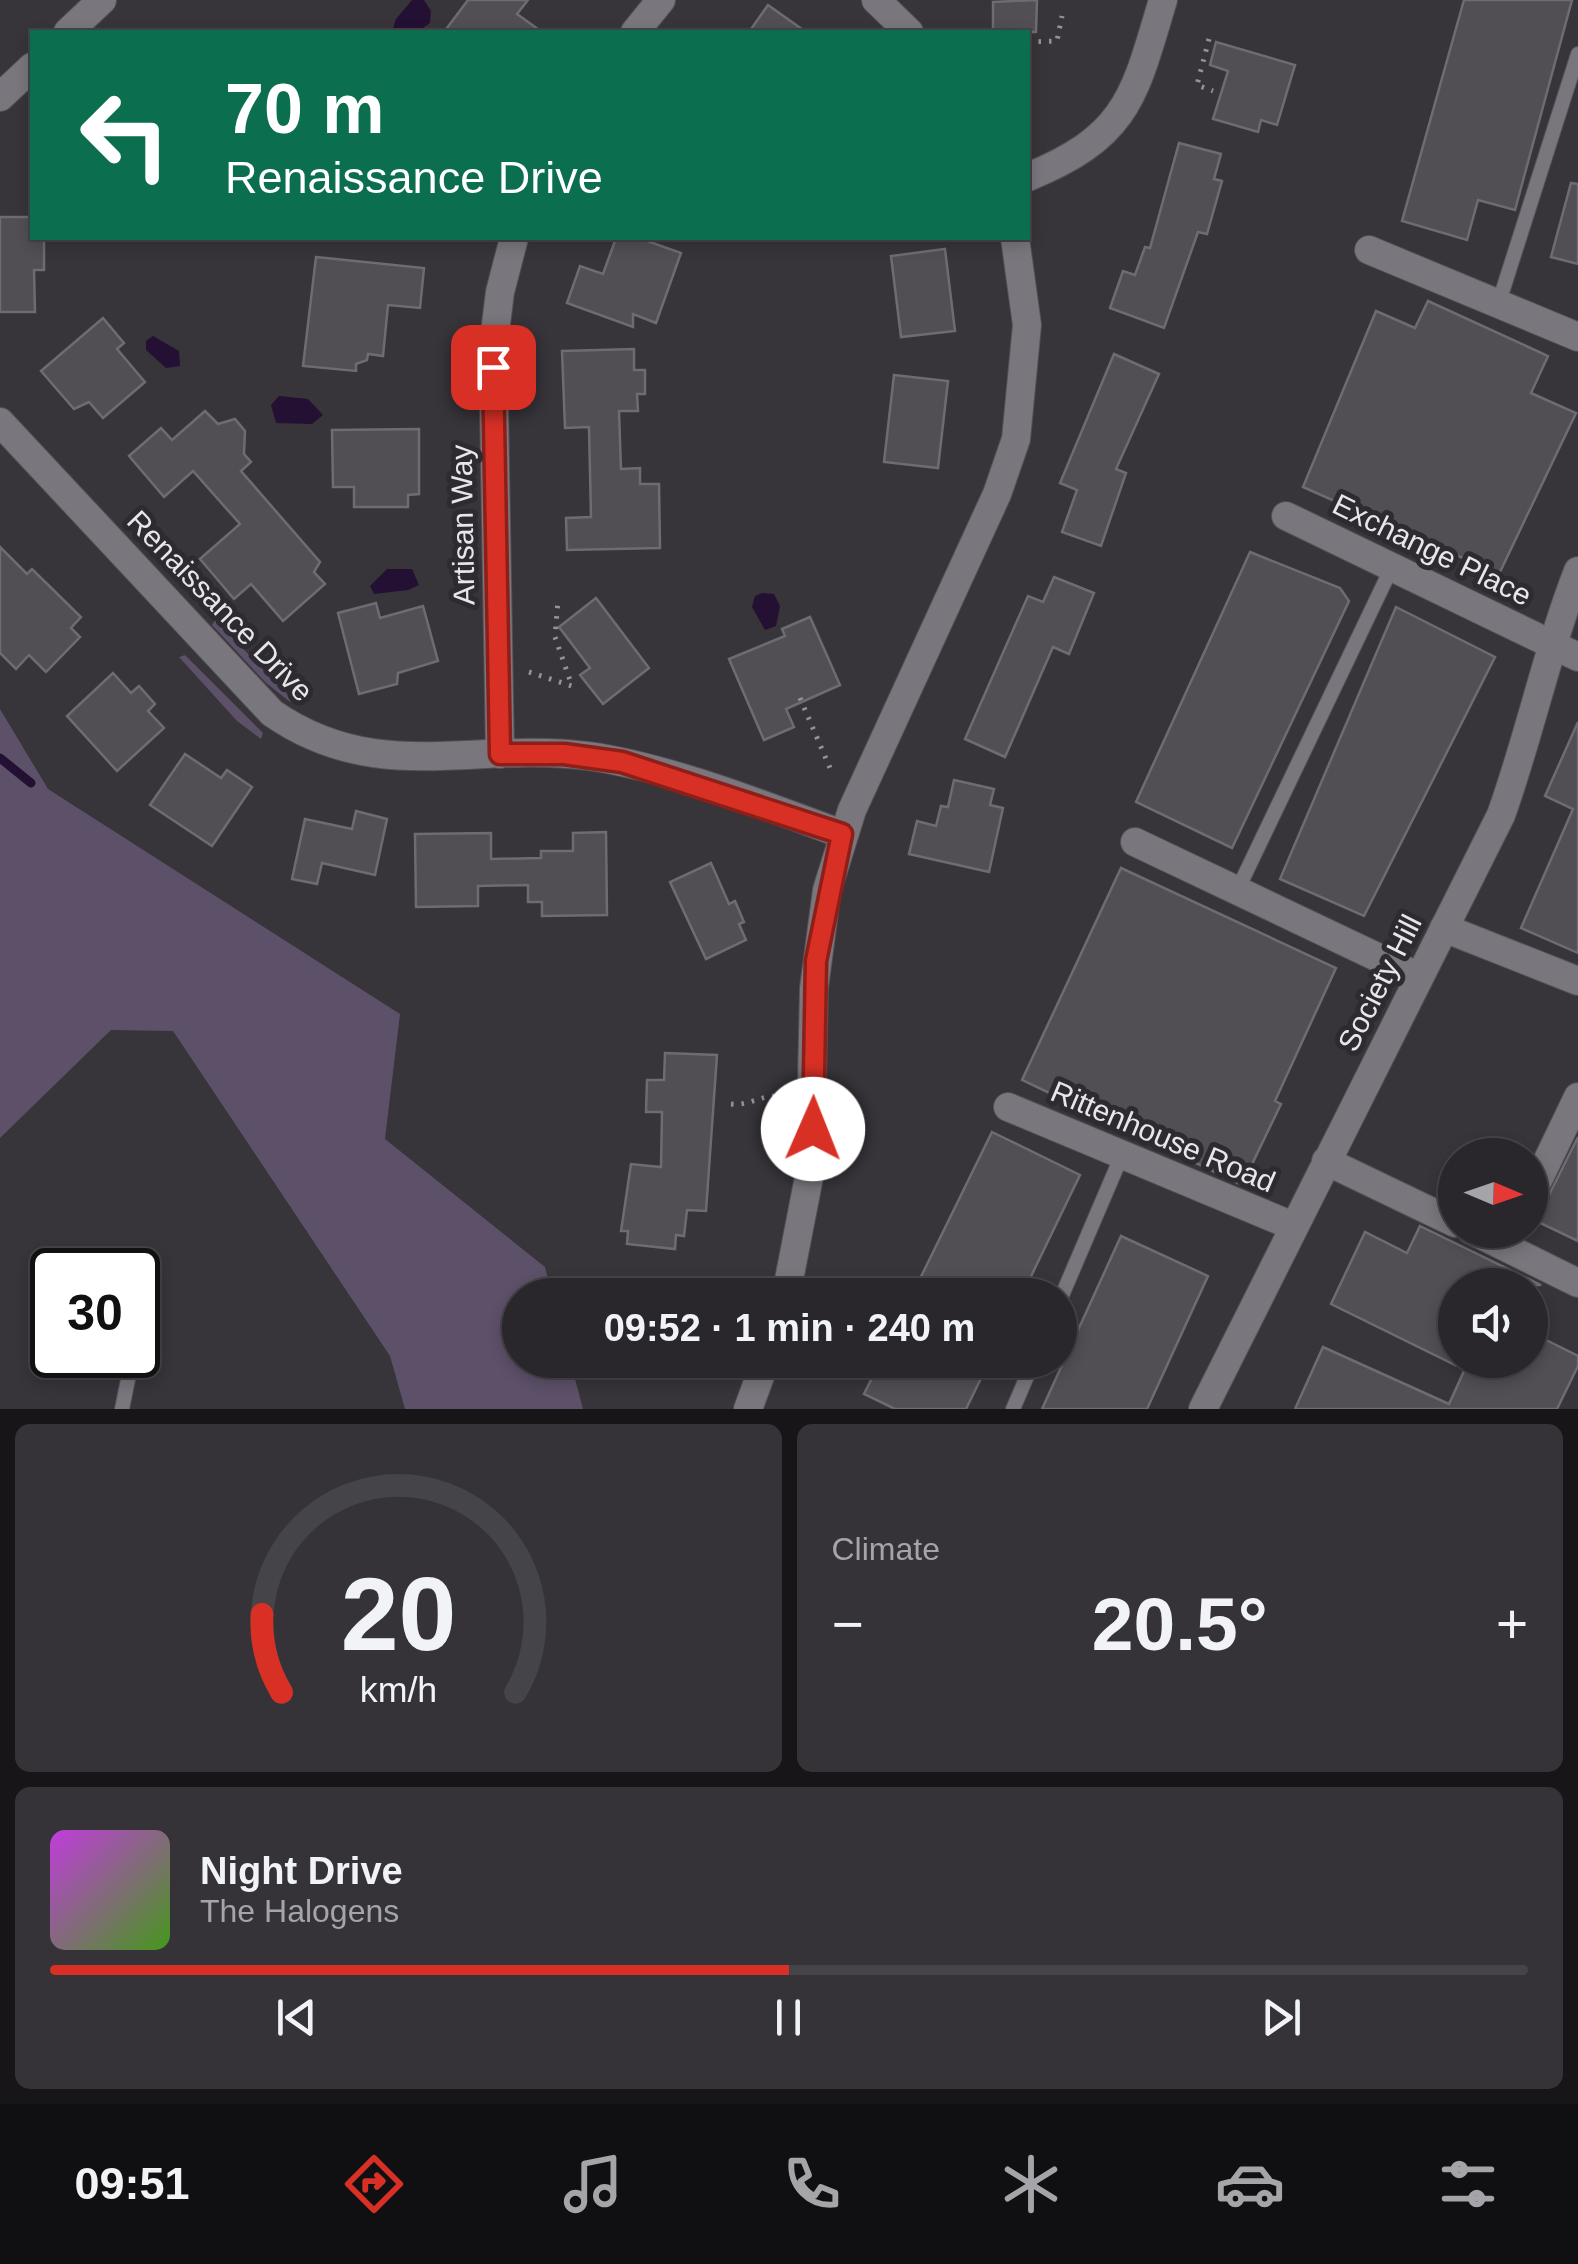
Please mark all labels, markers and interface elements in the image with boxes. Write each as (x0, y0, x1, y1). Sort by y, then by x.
icon: left (60, 70, 190, 200)
text: 70 m (225, 70, 385, 148)
text: Renaissance Drive (225, 152, 603, 203)
pin (451, 325, 536, 410)
icon: arrive (466, 340, 521, 395)
street label: Artisan Way (445, 444, 480, 606)
street label: Exchange Place (1328, 487, 1537, 612)
street label: Renaissance Drive (121, 504, 320, 708)
street label: Society Hill (1331, 909, 1428, 1056)
street label: Rittenhouse Road (1046, 1074, 1280, 1199)
position arrow (761, 1077, 865, 1181)
north arrow (1438, 1138, 1548, 1248)
map controls (1438, 1138, 1548, 1378)
speed limit sign: 30 (30, 1248, 160, 1378)
button: sound (1438, 1268, 1548, 1378)
text: 09:52 · 1 min · 240 m (604, 1307, 975, 1349)
text: Climate (832, 1531, 940, 1567)
text: 20 (340, 1556, 456, 1672)
text: 20.5° (1092, 1582, 1268, 1666)
text: − (832, 1593, 864, 1655)
text: + (1496, 1593, 1528, 1655)
text: km/h (360, 1670, 437, 1710)
text: Night Drive (200, 1850, 403, 1892)
text: The Halogens (200, 1893, 399, 1929)
icon: previous (269, 1990, 324, 2045)
icon: pause (761, 1990, 816, 2045)
icon: next (1254, 1990, 1309, 2045)
icon: directions (339, 2149, 409, 2219)
icon: music (558, 2149, 628, 2219)
icon: phone (777, 2149, 847, 2219)
icon: climate (996, 2149, 1066, 2219)
icon: car (1215, 2149, 1285, 2219)
icon: filters (1433, 2149, 1503, 2219)
text: 09:51 (74, 2158, 190, 2209)

